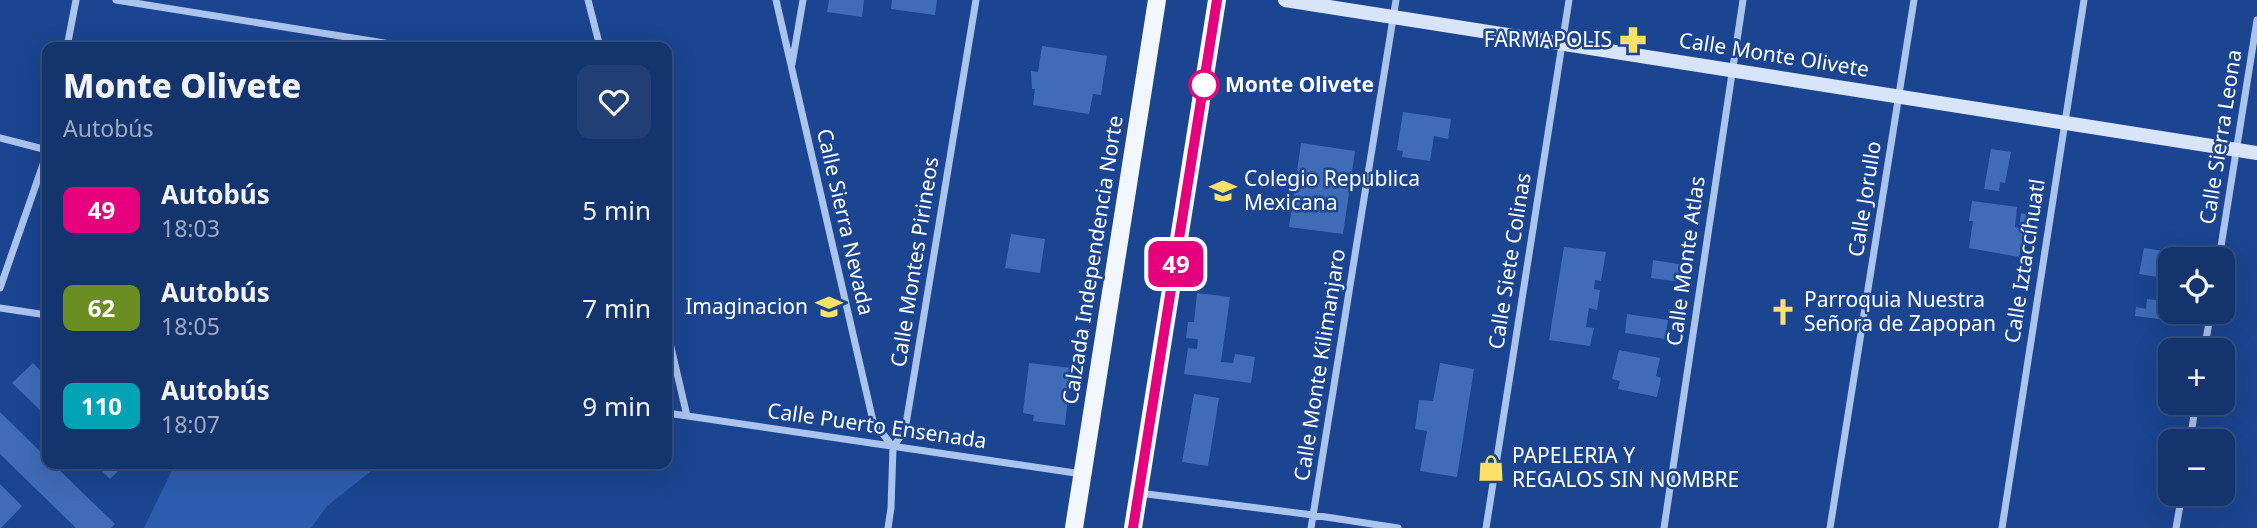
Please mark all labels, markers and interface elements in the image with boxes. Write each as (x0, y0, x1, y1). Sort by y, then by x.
place label: FARMAPOLIS (1484, 25, 1612, 53)
pharmacy icon: FARMAPOLIS (1618, 25, 1648, 55)
street label: Calle Monte Olivete (1677, 25, 1871, 83)
street label: Calle Sierra Leona (2192, 48, 2248, 226)
text: Monte Olivete (63, 63, 301, 108)
button: heart (577, 65, 651, 139)
marker: Monte Olivete (1189, 70, 1219, 100)
place label: Monte Olivete (1225, 70, 1374, 98)
text: Autobús (63, 112, 154, 144)
street label: Calzada Independencia Norte (1055, 113, 1129, 406)
street label: Calle Sierra Nevada (811, 126, 881, 318)
street label: Calle Jorullo (1841, 139, 1887, 259)
street label: Calle Montes Pirineos (884, 155, 944, 369)
place label: Colegio Republica Mexicana (1244, 164, 1420, 216)
street label: Calle Siete Colinas (1481, 171, 1537, 351)
street label: Calle Monte Atlas (1659, 174, 1711, 348)
text: Autobús (161, 176, 270, 212)
school or university icon: Colegio Republica Mexicana (1208, 176, 1238, 206)
street label: Calle Iztaccíhuatl (1997, 177, 2051, 345)
text: 5 min (582, 192, 651, 228)
text: 49 (88, 193, 115, 226)
text: 18:03 (161, 212, 220, 244)
line badge: 49 (1144, 241, 1208, 287)
text: 49 (1162, 247, 1190, 280)
street label: Calle Monte Kilimanjaro (1287, 247, 1351, 483)
map controls (2158, 247, 2235, 506)
button: locate (2158, 247, 2235, 324)
text: Autobús (161, 274, 270, 310)
place label: Parroquia Nuestra Señora de Zapopan (1804, 285, 1996, 337)
text: 7 min (582, 290, 651, 326)
text: 62 (88, 291, 115, 324)
place label: Imaginacion (685, 292, 808, 320)
school or university icon: Imaginacion (814, 292, 844, 322)
church icon: Parroquia Nuestra Señora de Zapopan (1768, 297, 1798, 327)
text: 18:05 (161, 310, 220, 342)
button: + (2158, 338, 2235, 415)
text: Autobús (161, 372, 270, 408)
text: 9 min (582, 388, 651, 424)
text: 110 (81, 389, 122, 422)
street label: Calle Puerto Ensenada (766, 396, 989, 454)
text: 18:07 (161, 408, 220, 440)
button: − (2158, 429, 2235, 506)
place label: PAPELERIA Y REGALOS SIN NOMBRE (1512, 441, 1739, 493)
shop icon: PAPELERIA Y REGALOS SIN NOMBRE (1476, 453, 1506, 483)

